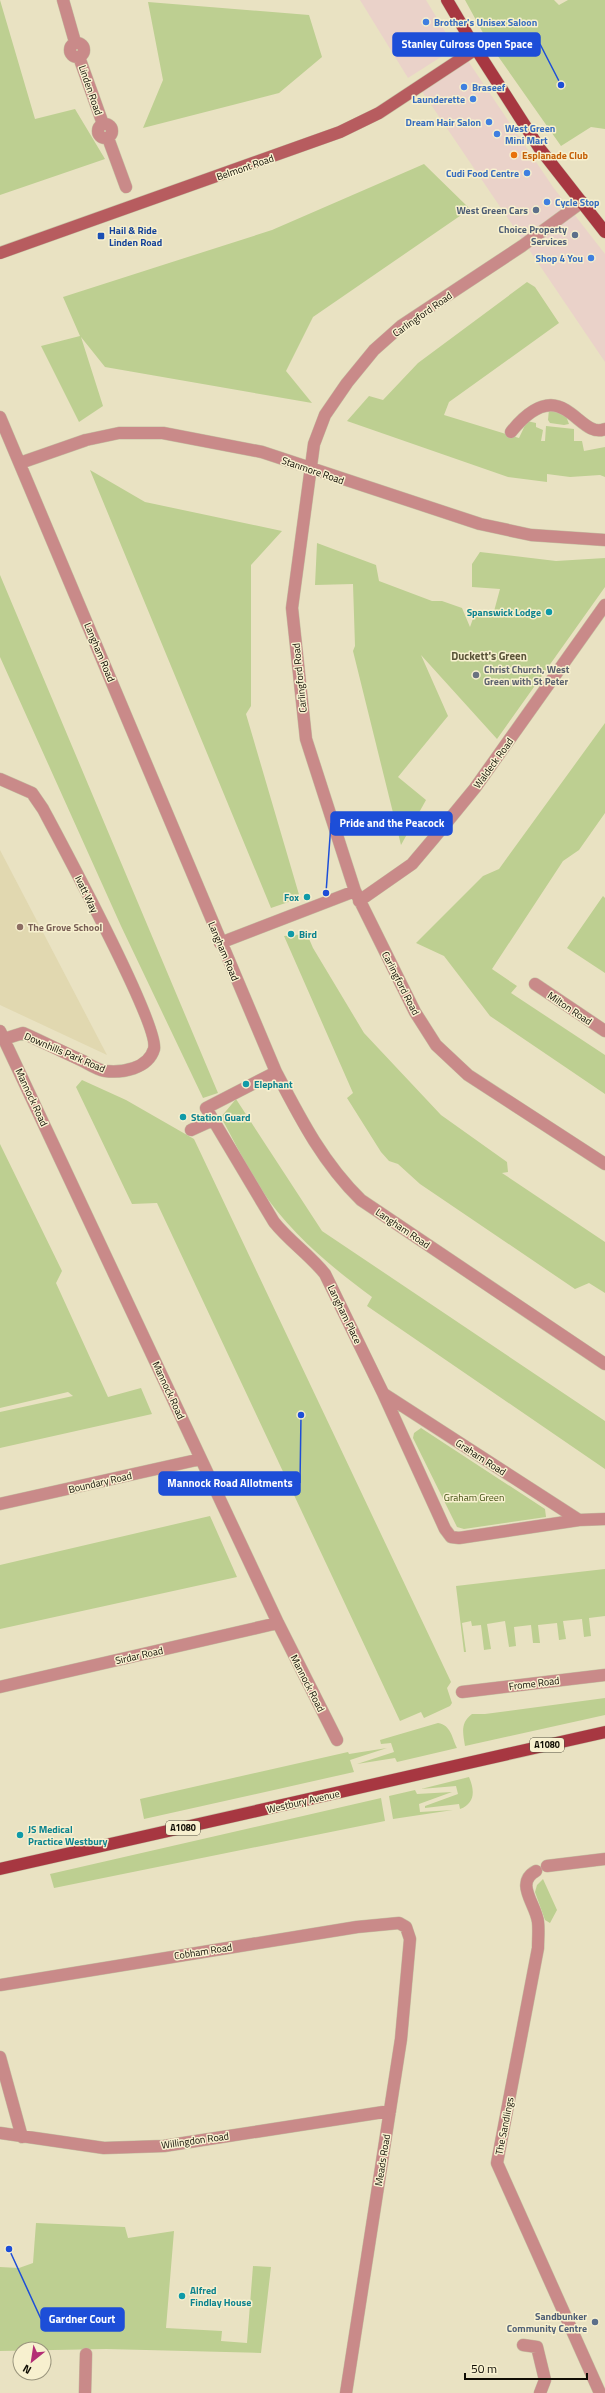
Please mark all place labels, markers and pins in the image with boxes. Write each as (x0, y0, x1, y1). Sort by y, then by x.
place label: Brother's Unisex Saloon (434, 15, 537, 30)
marker: Brother's Unisex Saloon (421, 17, 431, 27)
callout: Stanley Culross Open Space (393, 33, 540, 56)
place label: Braseef (472, 80, 506, 95)
marker: Braseef (459, 82, 469, 92)
place label: Launderette (412, 92, 465, 107)
marker: Launderette (468, 94, 478, 104)
place label: Dream Hair Salon (406, 115, 481, 130)
marker: Dream Hair Salon (484, 117, 494, 127)
place label: West Green Mini Mart (505, 121, 555, 148)
marker: West Green Mini Mart (492, 129, 502, 139)
place label: Esplanade Club (522, 148, 589, 163)
marker: Esplanade Club (509, 150, 519, 160)
place label: Cudi Food Centre (446, 166, 519, 181)
marker: Cudi Food Centre (522, 168, 532, 178)
place label: Cycle Stop (555, 195, 600, 210)
marker: Cycle Stop (542, 197, 552, 207)
place label: West Green Cars (456, 203, 528, 218)
marker: West Green Cars (531, 205, 541, 215)
place label: Choice Property Services (499, 222, 567, 249)
place label: Hail & Ride Linden Road (109, 223, 162, 250)
marker: Choice Property Services (570, 230, 580, 240)
marker: Hail & Ride Linden Road (96, 231, 106, 241)
place label: Shop 4 You (536, 251, 583, 266)
marker: Shop 4 You (586, 253, 596, 263)
place label: Spanswick Lodge (467, 605, 541, 620)
marker: Spanswick Lodge (544, 607, 554, 617)
place label: Christ Church, West Green with St Peter (484, 662, 570, 689)
marker: Christ Church, West Green with St Peter (471, 670, 481, 680)
callout: Pride and the Peacock (331, 812, 452, 835)
place label: Fox (284, 890, 299, 905)
marker: Fox (302, 892, 312, 902)
place label: The Grove School (28, 920, 102, 935)
marker: The Grove School (15, 922, 25, 932)
place label: Bird (299, 927, 317, 942)
marker: Bird (286, 929, 296, 939)
place label: Elephant (254, 1077, 293, 1092)
marker: Elephant (241, 1079, 251, 1089)
place label: Station Guard (191, 1110, 250, 1125)
marker: Station Guard (178, 1112, 188, 1122)
callout: Mannock Road Allotments (159, 1472, 300, 1495)
place label: JS Medical Practice Westbury (28, 1822, 107, 1849)
marker: JS Medical Practice Westbury (15, 1830, 25, 1840)
place label: Alfred Findlay House (190, 2283, 251, 2310)
marker: Alfred Findlay House (177, 2291, 187, 2301)
callout: Gardner Court (41, 2308, 124, 2331)
place label: Sandbunker Community Centre (507, 2309, 587, 2336)
marker: Sandbunker Community Centre (590, 2317, 600, 2327)

